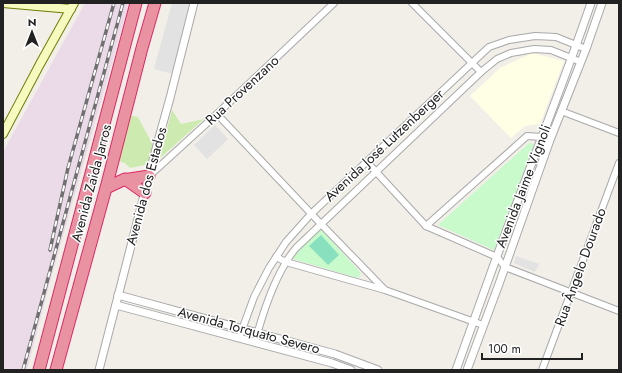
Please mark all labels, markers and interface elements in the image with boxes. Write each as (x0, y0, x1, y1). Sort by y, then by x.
north arrow (12, 12, 52, 52)
text: N (28, 14, 36, 30)
street label: Rua Provenzano (201, 50, 284, 129)
street label: Avenida José Lutzenberger (320, 84, 448, 206)
street label: Avenida Zaida Jarros (66, 121, 116, 244)
street label: Avenida Jaime Vignoli (490, 122, 556, 250)
street label: Avenida dos Estados (121, 124, 172, 247)
street label: Rua Ângelo Dourado (549, 205, 611, 329)
street label: Avenida Torquato Severo (176, 301, 323, 359)
scale bar (482, 335, 582, 361)
text: 100 m (488, 340, 521, 358)

